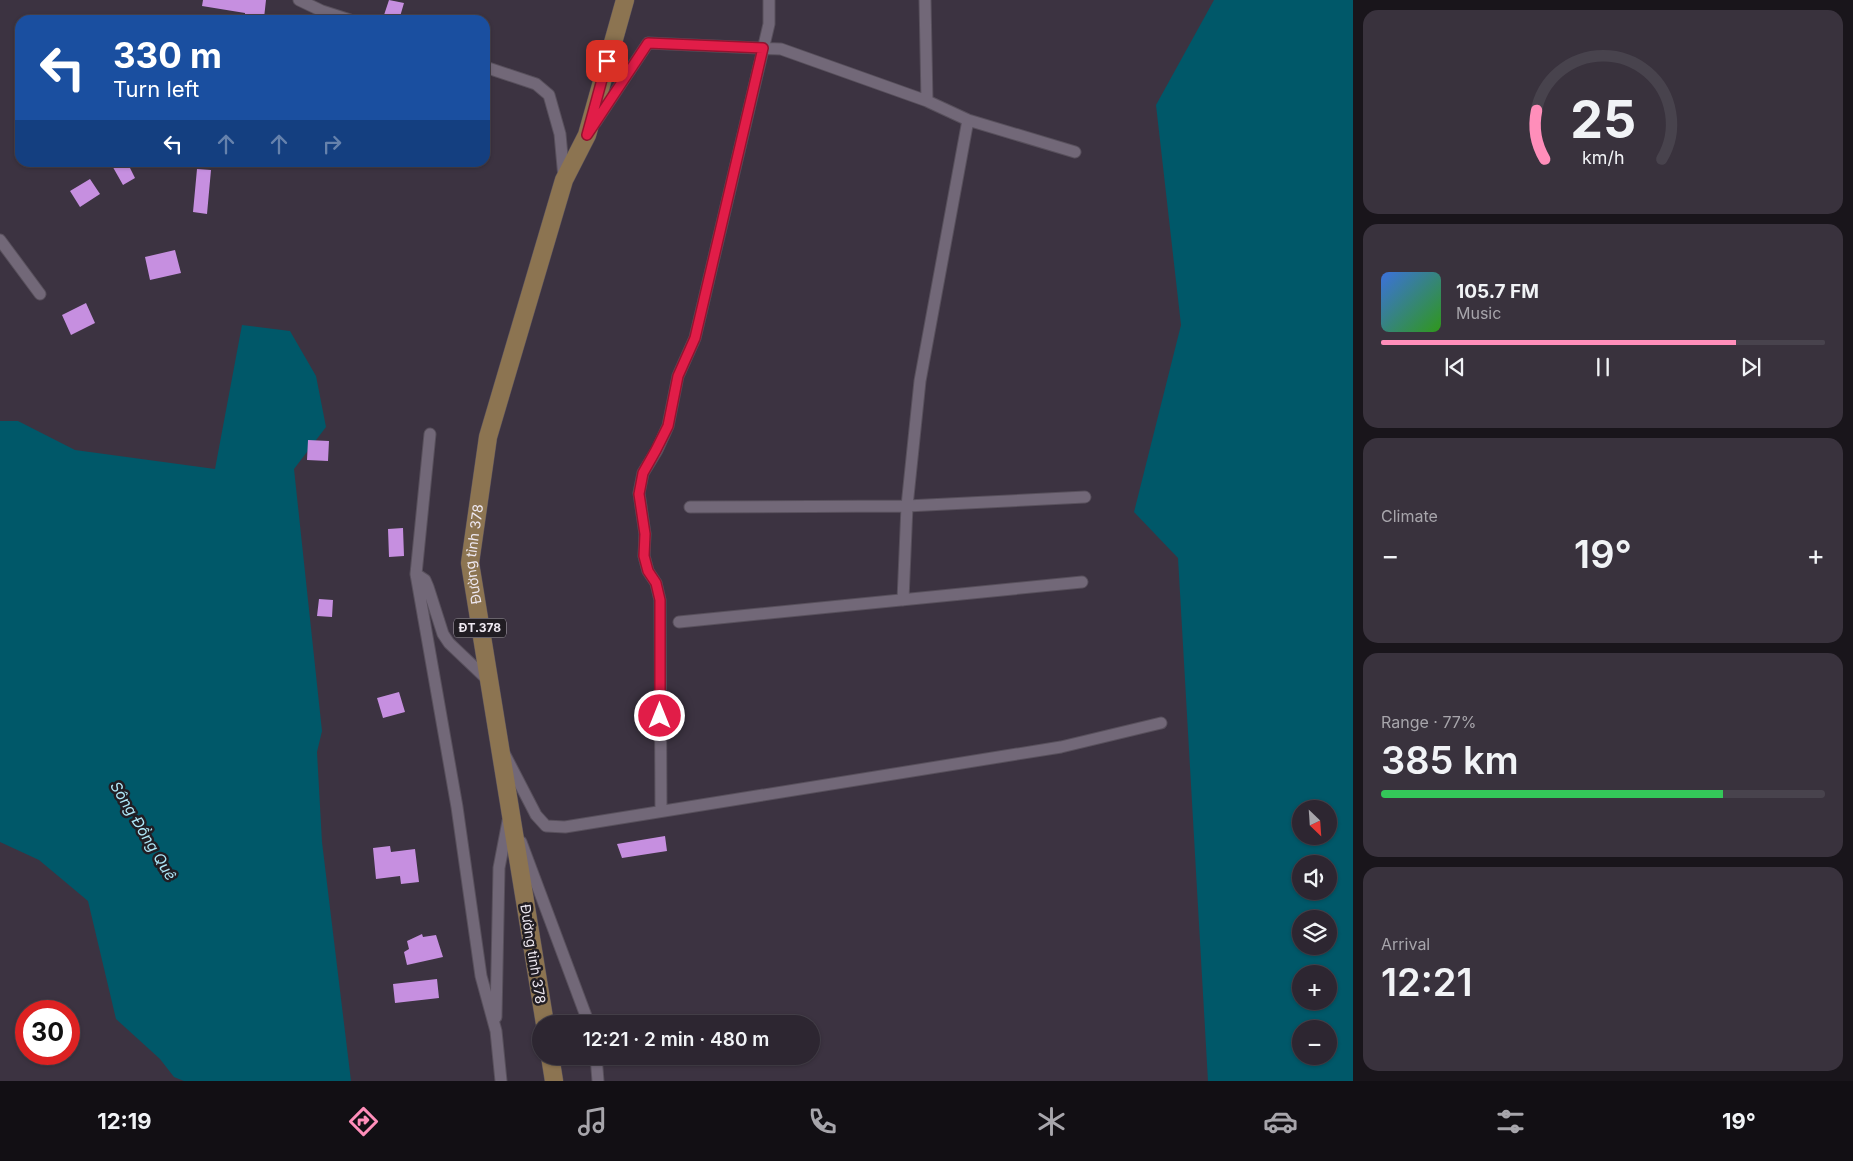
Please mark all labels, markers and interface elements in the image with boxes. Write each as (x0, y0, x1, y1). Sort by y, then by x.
text: 330 m (113, 34, 222, 76)
icon: left (30, 35, 95, 100)
pin (586, 40, 628, 82)
icon: arrive (593, 47, 621, 75)
text: Turn left (113, 76, 199, 102)
text: 25 (1570, 88, 1636, 151)
icon: left (159, 130, 187, 158)
icon: ahead (212, 130, 240, 158)
icon: ahead (265, 130, 293, 158)
icon: right (318, 130, 346, 158)
text: km/h (1582, 147, 1624, 168)
text: 105.7 FM (1456, 280, 1539, 303)
text: Music (1456, 303, 1501, 323)
icon: previous (1441, 353, 1469, 381)
icon: pause (1589, 353, 1617, 381)
icon: next (1737, 353, 1765, 381)
street label: Đường tỉnh 378 (461, 503, 486, 605)
text: Climate (1381, 506, 1438, 526)
text: 19° (1574, 531, 1632, 577)
text: − (1381, 538, 1400, 572)
text: + (1806, 538, 1825, 572)
road number: ĐT.378 (454, 618, 506, 638)
position arrow (633, 689, 685, 741)
text: Range · 77% (1381, 712, 1477, 732)
text: 385 km (1381, 737, 1519, 783)
water label: Sông Đồng Quê (106, 778, 180, 884)
north arrow (1292, 800, 1338, 845)
map controls (1292, 800, 1337, 1065)
button: sound (1292, 855, 1337, 900)
street label: Đường tỉnh 378 (517, 903, 550, 1005)
button: layers (1292, 910, 1337, 955)
text: Arrival (1381, 934, 1430, 954)
text: 12:21 (1381, 959, 1473, 1005)
button: + (1292, 965, 1337, 1010)
speed limit sign: 30 (15, 1000, 80, 1065)
button: − (1292, 1020, 1337, 1065)
text: 12:21 · 2 min · 480 m (583, 1028, 769, 1051)
icon: directions (346, 1104, 381, 1139)
icon: music (575, 1104, 610, 1139)
icon: phone (805, 1104, 840, 1139)
icon: climate (1034, 1104, 1069, 1139)
icon: car (1263, 1104, 1298, 1139)
icon: filters (1493, 1104, 1528, 1139)
text: 12:19 (97, 1108, 152, 1134)
text: 19° (1722, 1108, 1756, 1134)

